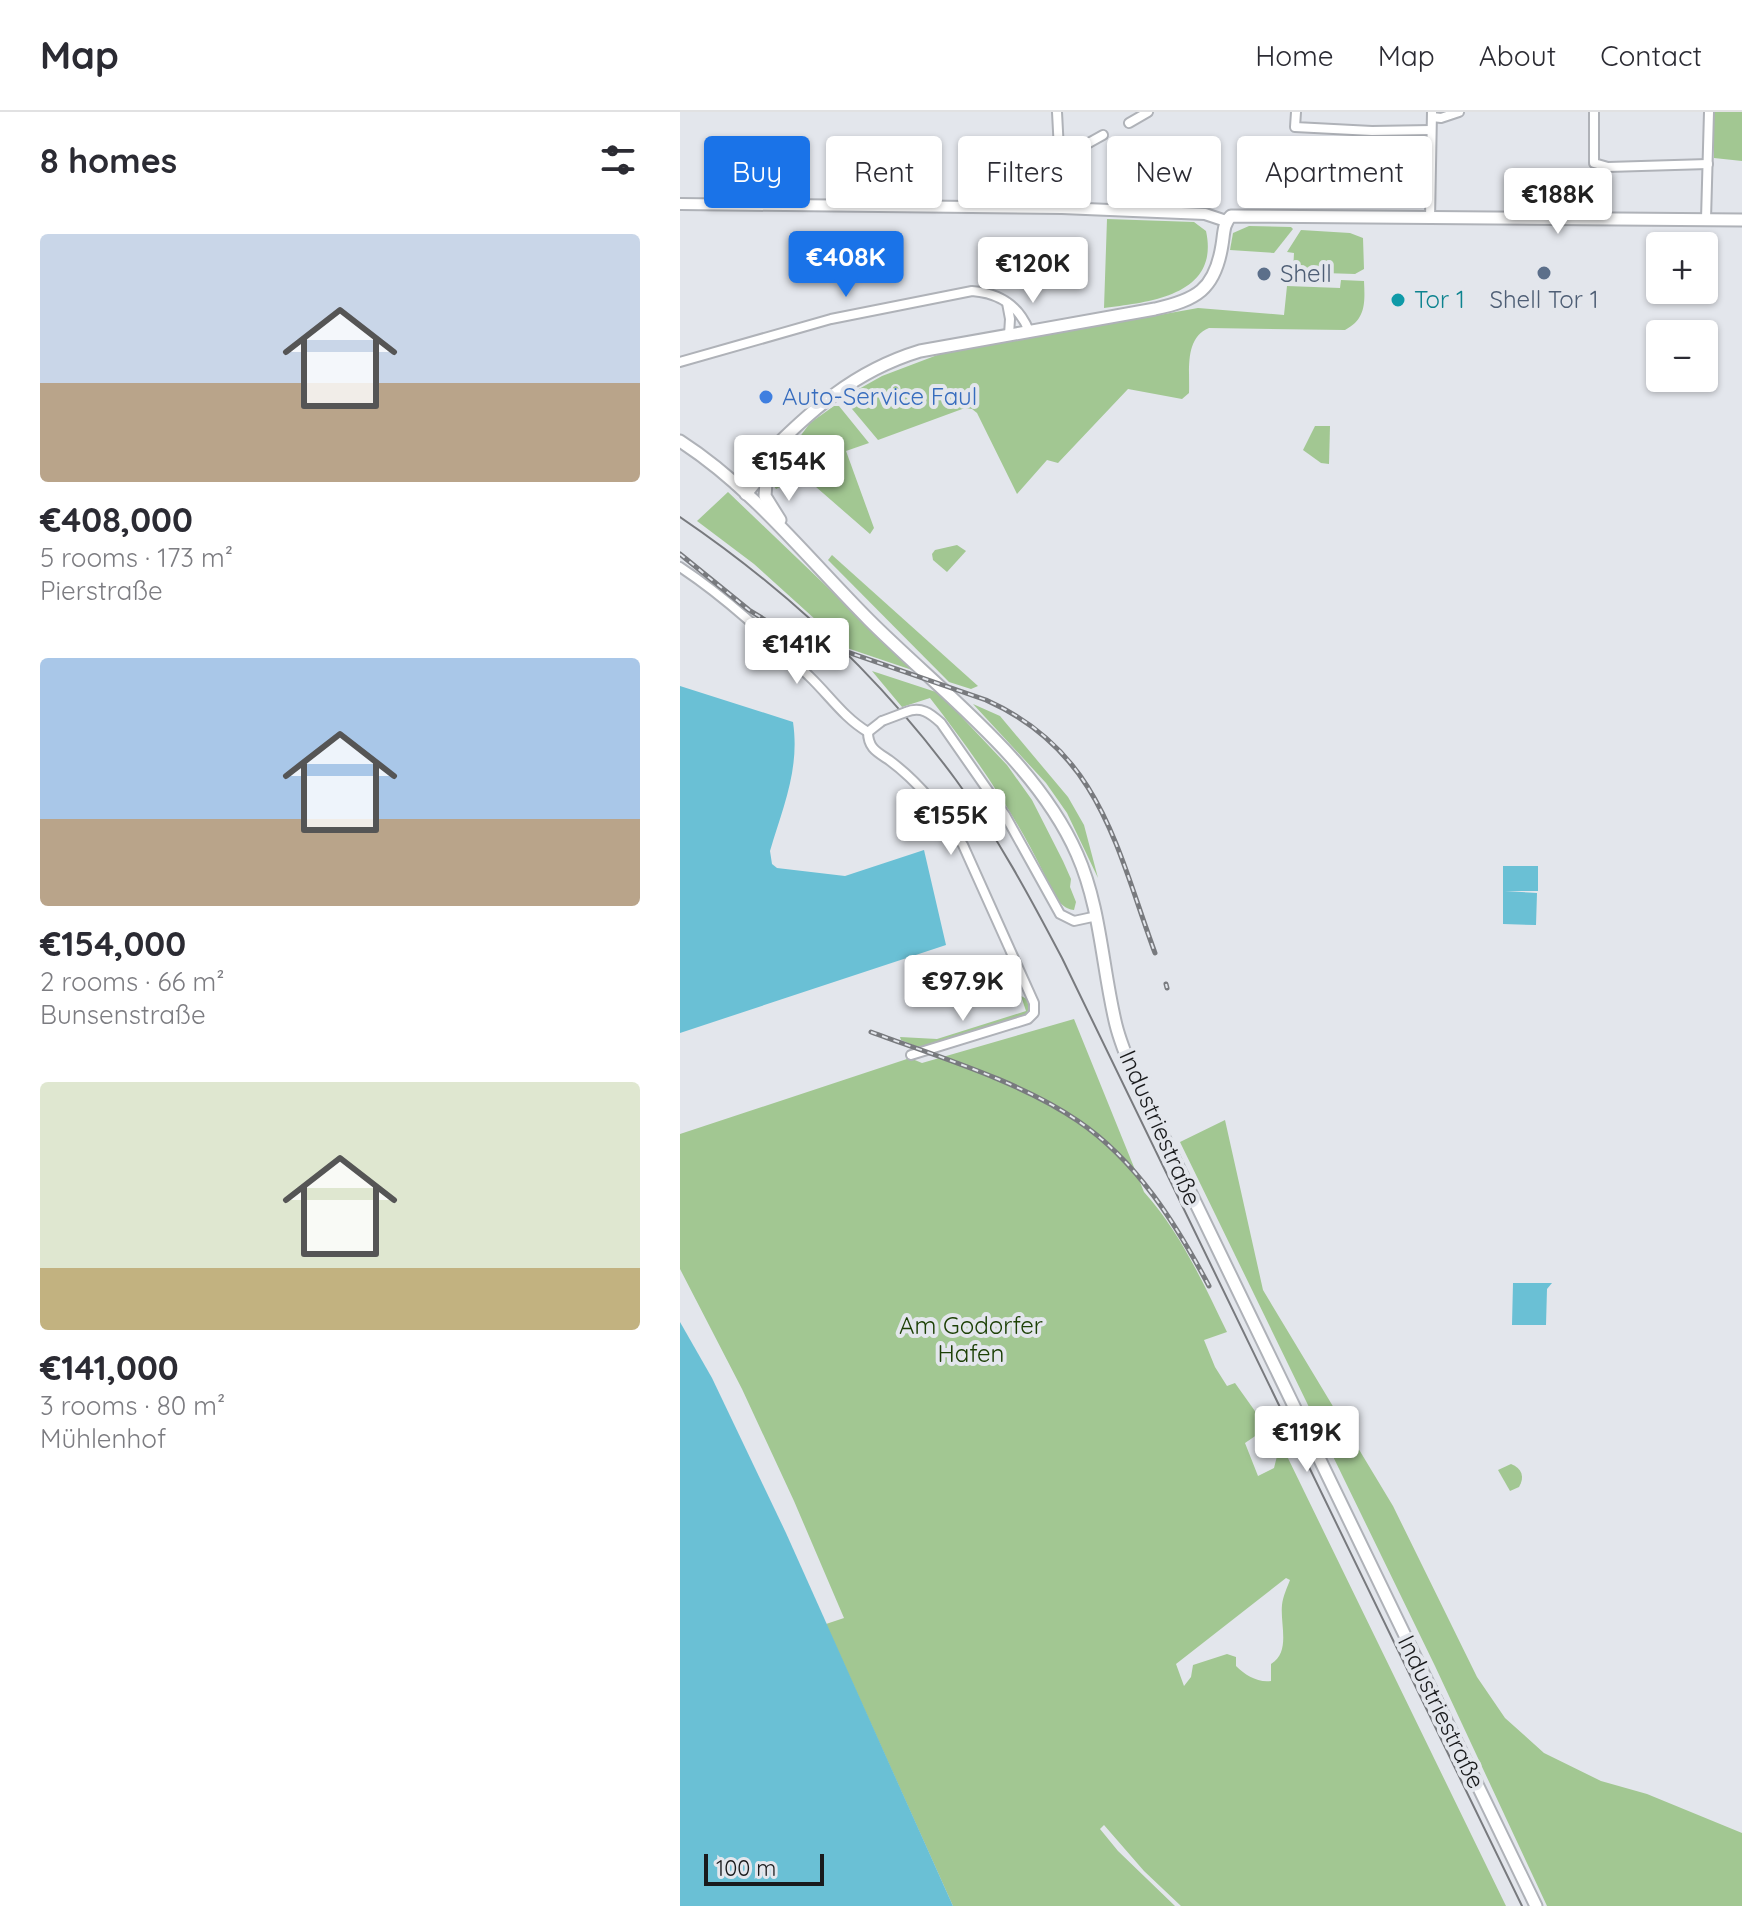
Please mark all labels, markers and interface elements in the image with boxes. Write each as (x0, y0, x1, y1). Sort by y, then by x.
text: Map (40, 31, 119, 79)
text: Home (1255, 38, 1334, 73)
text: Map (1378, 38, 1435, 73)
text: About (1479, 38, 1556, 73)
text: Contact (1600, 38, 1702, 73)
chip: Buy (704, 136, 810, 208)
chip: Rent (826, 136, 942, 208)
chip: Filters (958, 136, 1091, 208)
chip: New (1107, 136, 1221, 208)
chip: Apartment (1237, 136, 1432, 208)
icon: filters (596, 138, 640, 182)
text: 8 homes (40, 139, 177, 182)
pin: €188K (1502, 168, 1614, 236)
text: €188K (1522, 177, 1594, 210)
pin: €408K (790, 231, 902, 299)
map controls (1646, 232, 1718, 392)
button: + (1646, 232, 1718, 304)
pin: €120K (977, 237, 1089, 305)
text: €408K (807, 240, 885, 273)
text: €120K (996, 246, 1070, 279)
place label: Shell (1280, 258, 1332, 288)
marker: Shell Tor 1 (1535, 264, 1553, 282)
marker: Shell (1255, 265, 1273, 283)
place label: Tor 1 (1414, 284, 1465, 314)
place label: Shell Tor 1 (1489, 284, 1599, 314)
icon: home (268, 286, 412, 430)
marker: Tor 1 (1389, 291, 1407, 309)
button: − (1646, 320, 1718, 392)
place label: Auto-Service Faul (782, 381, 977, 411)
marker: Auto-Service Faul (757, 388, 775, 406)
pin: €154K (733, 435, 845, 503)
text: €154K (752, 444, 826, 477)
text: €408,000 (40, 498, 193, 541)
text: 5 rooms · 173 m² (40, 541, 233, 574)
text: Pierstraße (40, 574, 163, 607)
pin: €141K (741, 618, 853, 686)
text: €141K (763, 627, 831, 660)
icon: home (268, 710, 412, 854)
pin: €155K (895, 789, 1007, 857)
text: €155K (914, 798, 988, 831)
text: €154,000 (40, 922, 186, 965)
pin: €97.9K (898, 955, 1028, 1023)
text: €97.9K (922, 964, 1004, 997)
text: 2 rooms · 66 m² (40, 965, 225, 998)
text: Bunsenstraße (40, 998, 206, 1031)
street label: Industriestraße (1113, 1045, 1209, 1210)
icon: home (268, 1134, 412, 1278)
park label: Am Godorfer Hafen (899, 1310, 1043, 1368)
text: €141,000 (40, 1346, 179, 1389)
text: 3 rooms · 80 m² (40, 1389, 225, 1422)
pin: €119K (1251, 1406, 1363, 1474)
text: €119K (1273, 1415, 1341, 1448)
text: Mühlenhof (40, 1422, 166, 1455)
street label: Industriestraße (1392, 1630, 1492, 1793)
scale bar (704, 1850, 824, 1886)
text: 100 m (716, 1854, 776, 1882)

